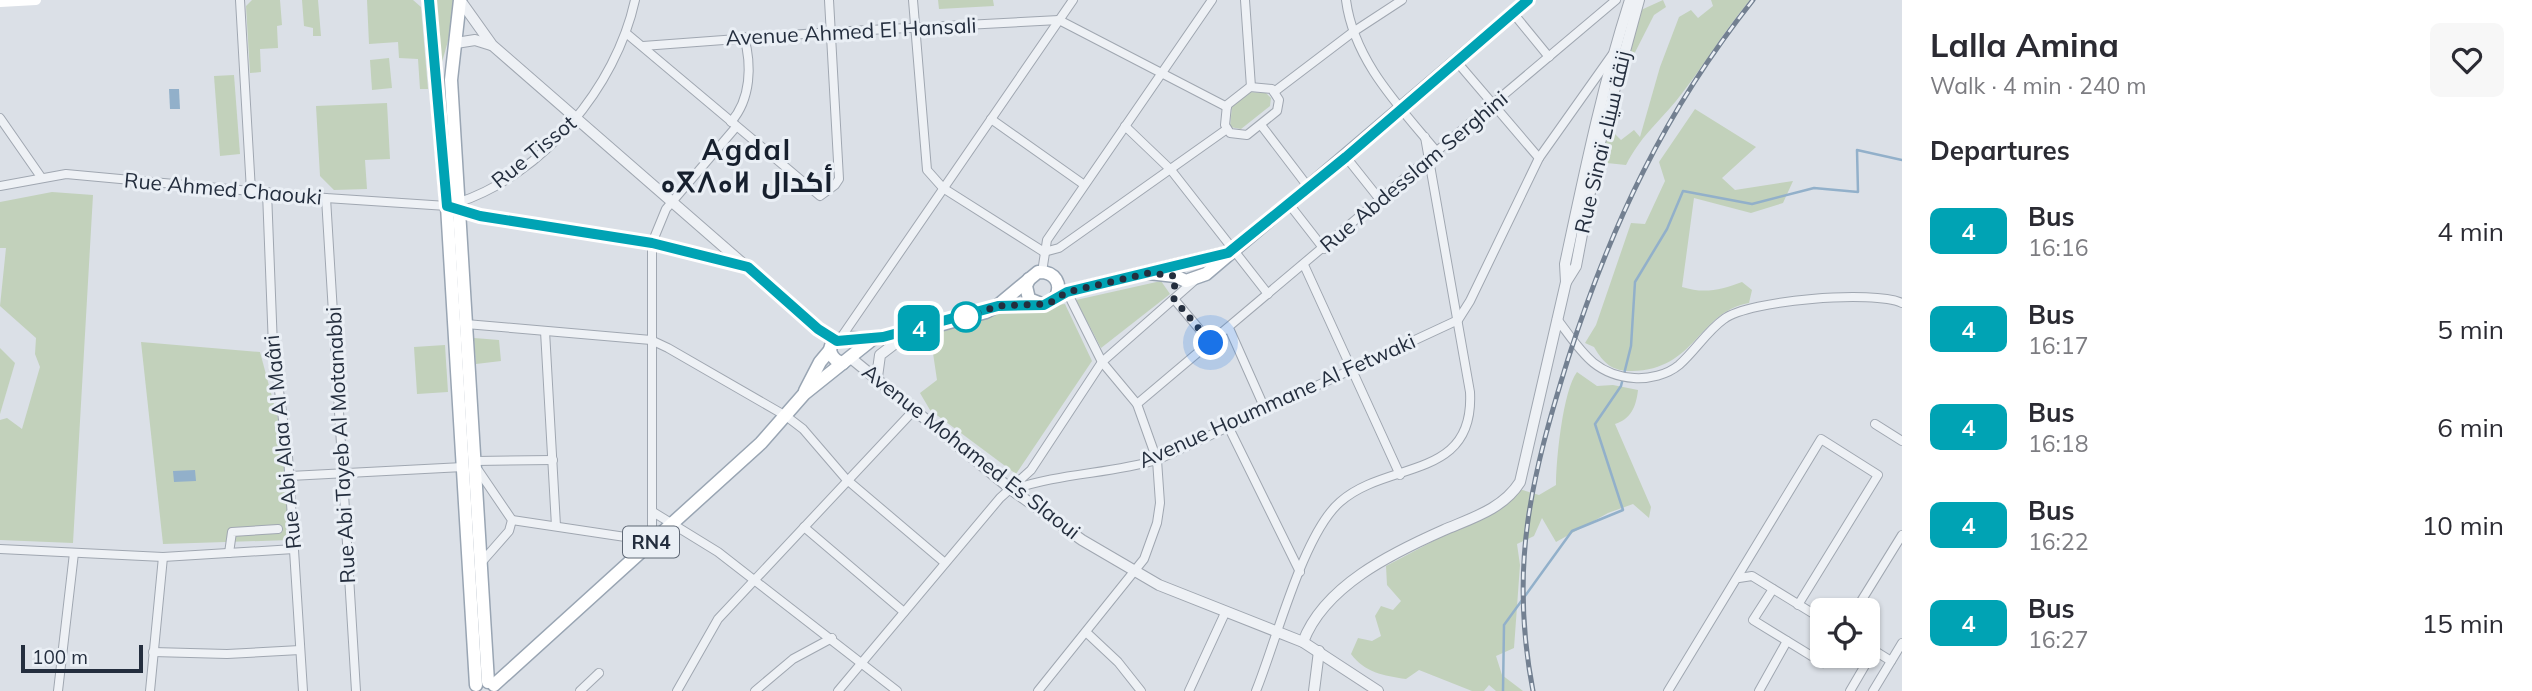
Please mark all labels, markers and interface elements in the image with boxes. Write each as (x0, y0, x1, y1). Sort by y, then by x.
street label: Avenue Ahmed El Hansali (725, 11, 977, 51)
button: heart (2430, 23, 2504, 97)
text: Lalla Amina (1930, 24, 2119, 65)
street label: Rue Sinaï زنقة سيناء (1568, 48, 1636, 236)
text: Walk · 4 min · 240 m (1930, 71, 2147, 100)
street label: Rue Abdesslam Serghini (1314, 85, 1513, 257)
street label: Rue Tissot (486, 109, 581, 193)
district label: Agdal ⴰⴳⴷⴰⵍ أكدال (661, 132, 833, 199)
text: Departures (1930, 134, 2070, 167)
street label: Rue Ahmed Chaouki (123, 166, 323, 210)
text: Bus (2028, 200, 2074, 233)
text: 4 min (2437, 215, 2504, 248)
text: 4 (1961, 216, 1976, 246)
text: 16:16 (2028, 233, 2088, 262)
text: Bus (2028, 298, 2074, 331)
unlabelled marker (951, 302, 981, 332)
line badge: 4 (896, 305, 942, 351)
street label: Rue Abi Tayeb Al Motanabbi (320, 306, 360, 584)
text: 4 (912, 313, 926, 343)
text: 5 min (2437, 313, 2504, 346)
text: 4 (1961, 314, 1976, 344)
your location (1193, 325, 1228, 360)
street label: Avenue Hoummane Al Fetwaki (1134, 327, 1419, 473)
text: 16:17 (2028, 331, 2088, 360)
street label: Rue Abi Alaa Al Maâri (258, 334, 306, 550)
street label: Avenue Mohamed Es Slaoui (857, 358, 1086, 544)
text: Bus (2028, 396, 2074, 429)
text: 6 min (2437, 411, 2504, 444)
text: 4 (1961, 412, 1976, 442)
text: 16:18 (2028, 429, 2088, 458)
text: Bus (2028, 494, 2074, 527)
text: 10 min (2422, 509, 2504, 542)
text: 4 (1961, 510, 1976, 540)
road number: RN4 (623, 526, 679, 558)
text: 16:22 (2028, 527, 2088, 556)
text: Bus (2028, 592, 2074, 625)
map controls (1810, 598, 1880, 668)
button: locate (1810, 598, 1880, 668)
text: 15 min (2422, 607, 2504, 640)
text: 4 (1961, 608, 1976, 638)
text: 16:27 (2028, 625, 2088, 654)
scale bar (21, 642, 144, 674)
text: 100 m (32, 645, 88, 669)

